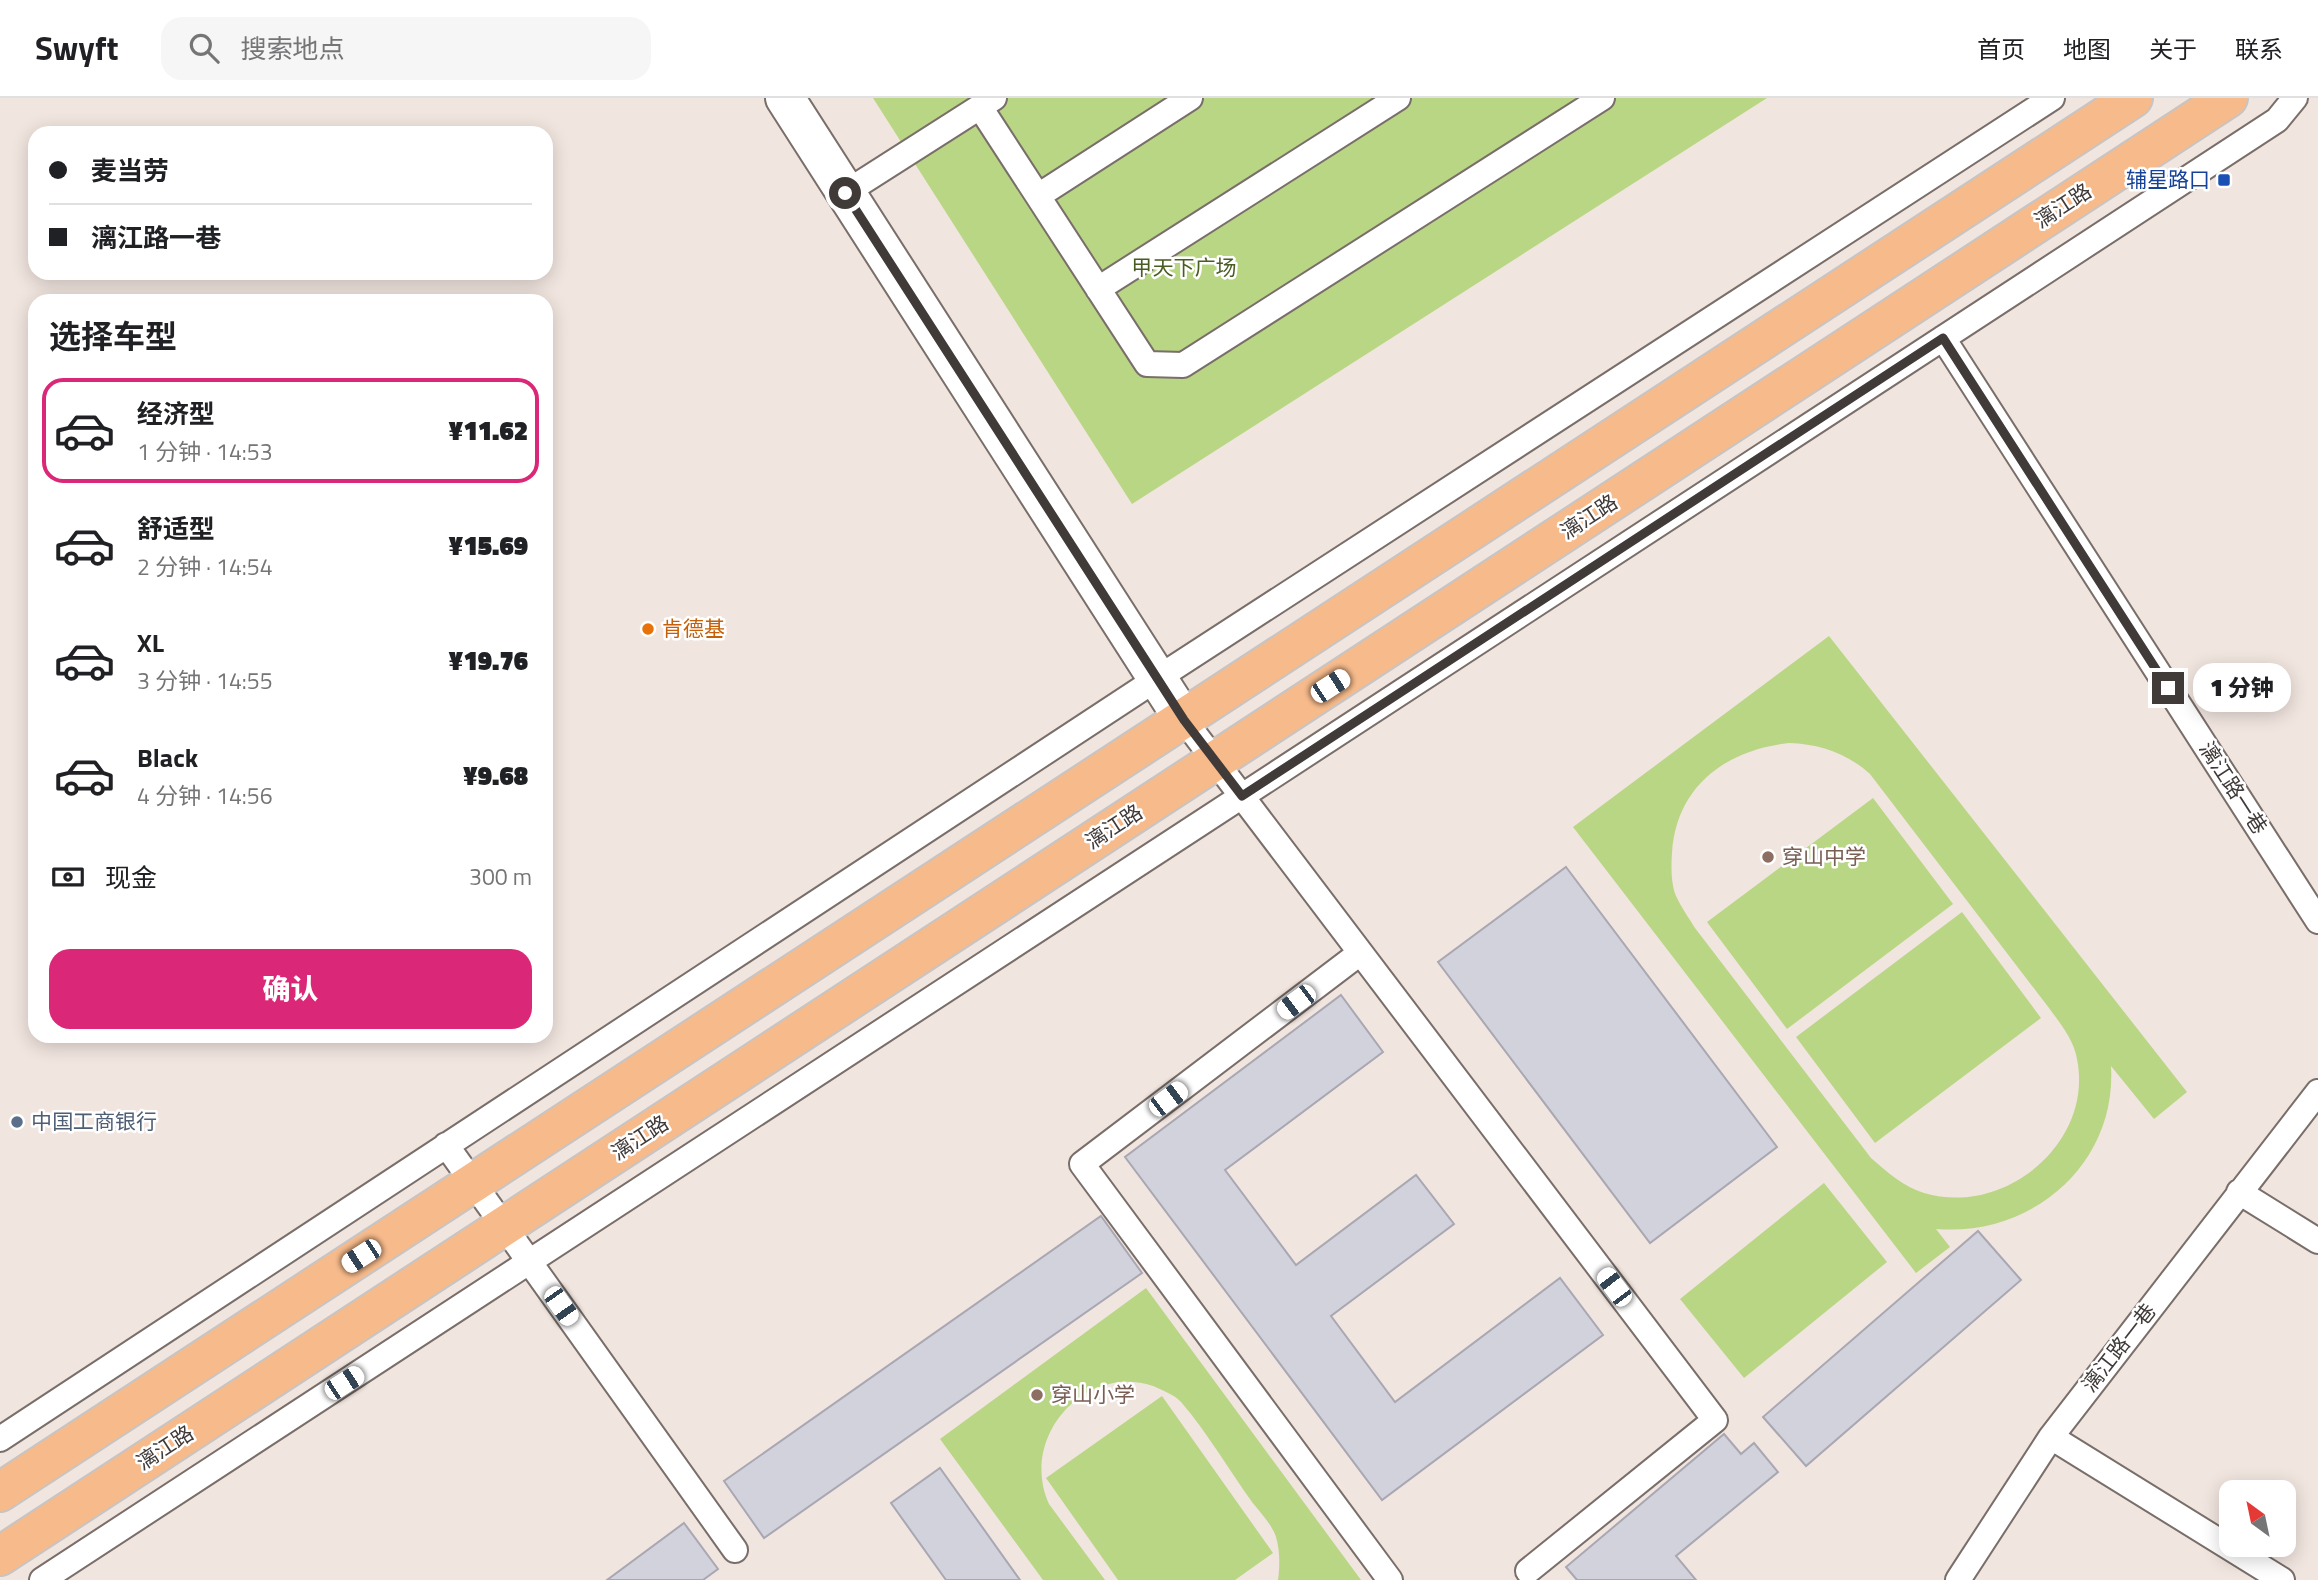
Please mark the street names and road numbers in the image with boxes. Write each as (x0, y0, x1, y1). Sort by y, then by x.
street label: 漓江路 (2027, 175, 2098, 236)
street label: 漓江路 (1553, 486, 1624, 547)
street label: 漓江路一巷 (2192, 735, 2276, 840)
street label: 漓江路 (1078, 796, 1149, 857)
street label: 漓江路 (604, 1107, 675, 1168)
street label: 漓江路一巷 (2073, 1296, 2163, 1399)
street label: 漓江路 (129, 1417, 200, 1478)

